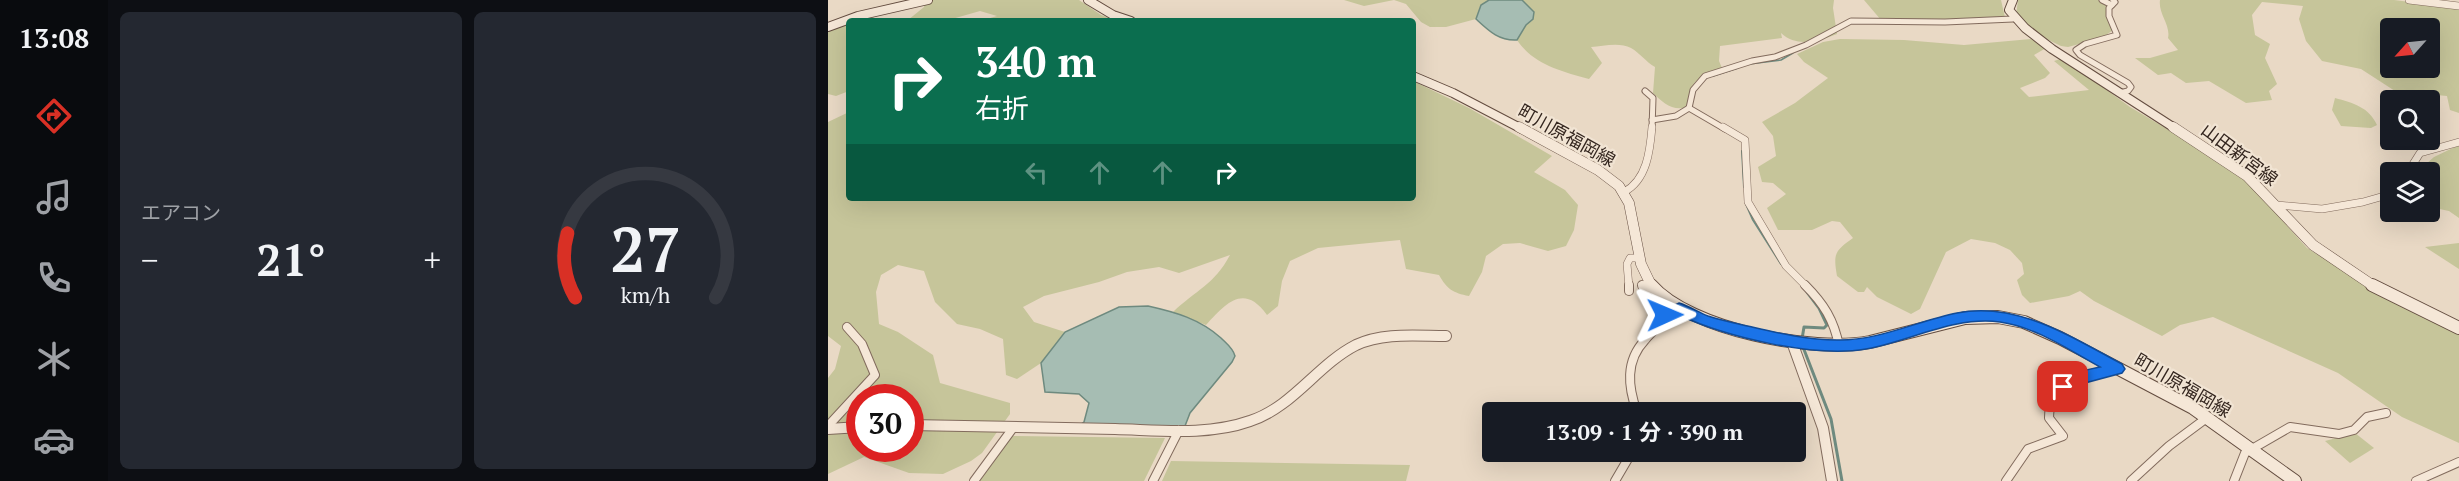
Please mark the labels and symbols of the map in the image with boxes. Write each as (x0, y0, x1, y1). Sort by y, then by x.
north arrow (2380, 18, 2440, 78)
street label: 町川原福岡線 (1514, 98, 1620, 172)
street label: 山田新宮線 (2197, 117, 2283, 191)
position arrow (1633, 283, 1697, 347)
street label: 町川原福岡線 (2130, 348, 2236, 422)
pin (2037, 361, 2088, 412)
speed limit sign: 30 (846, 384, 924, 462)

